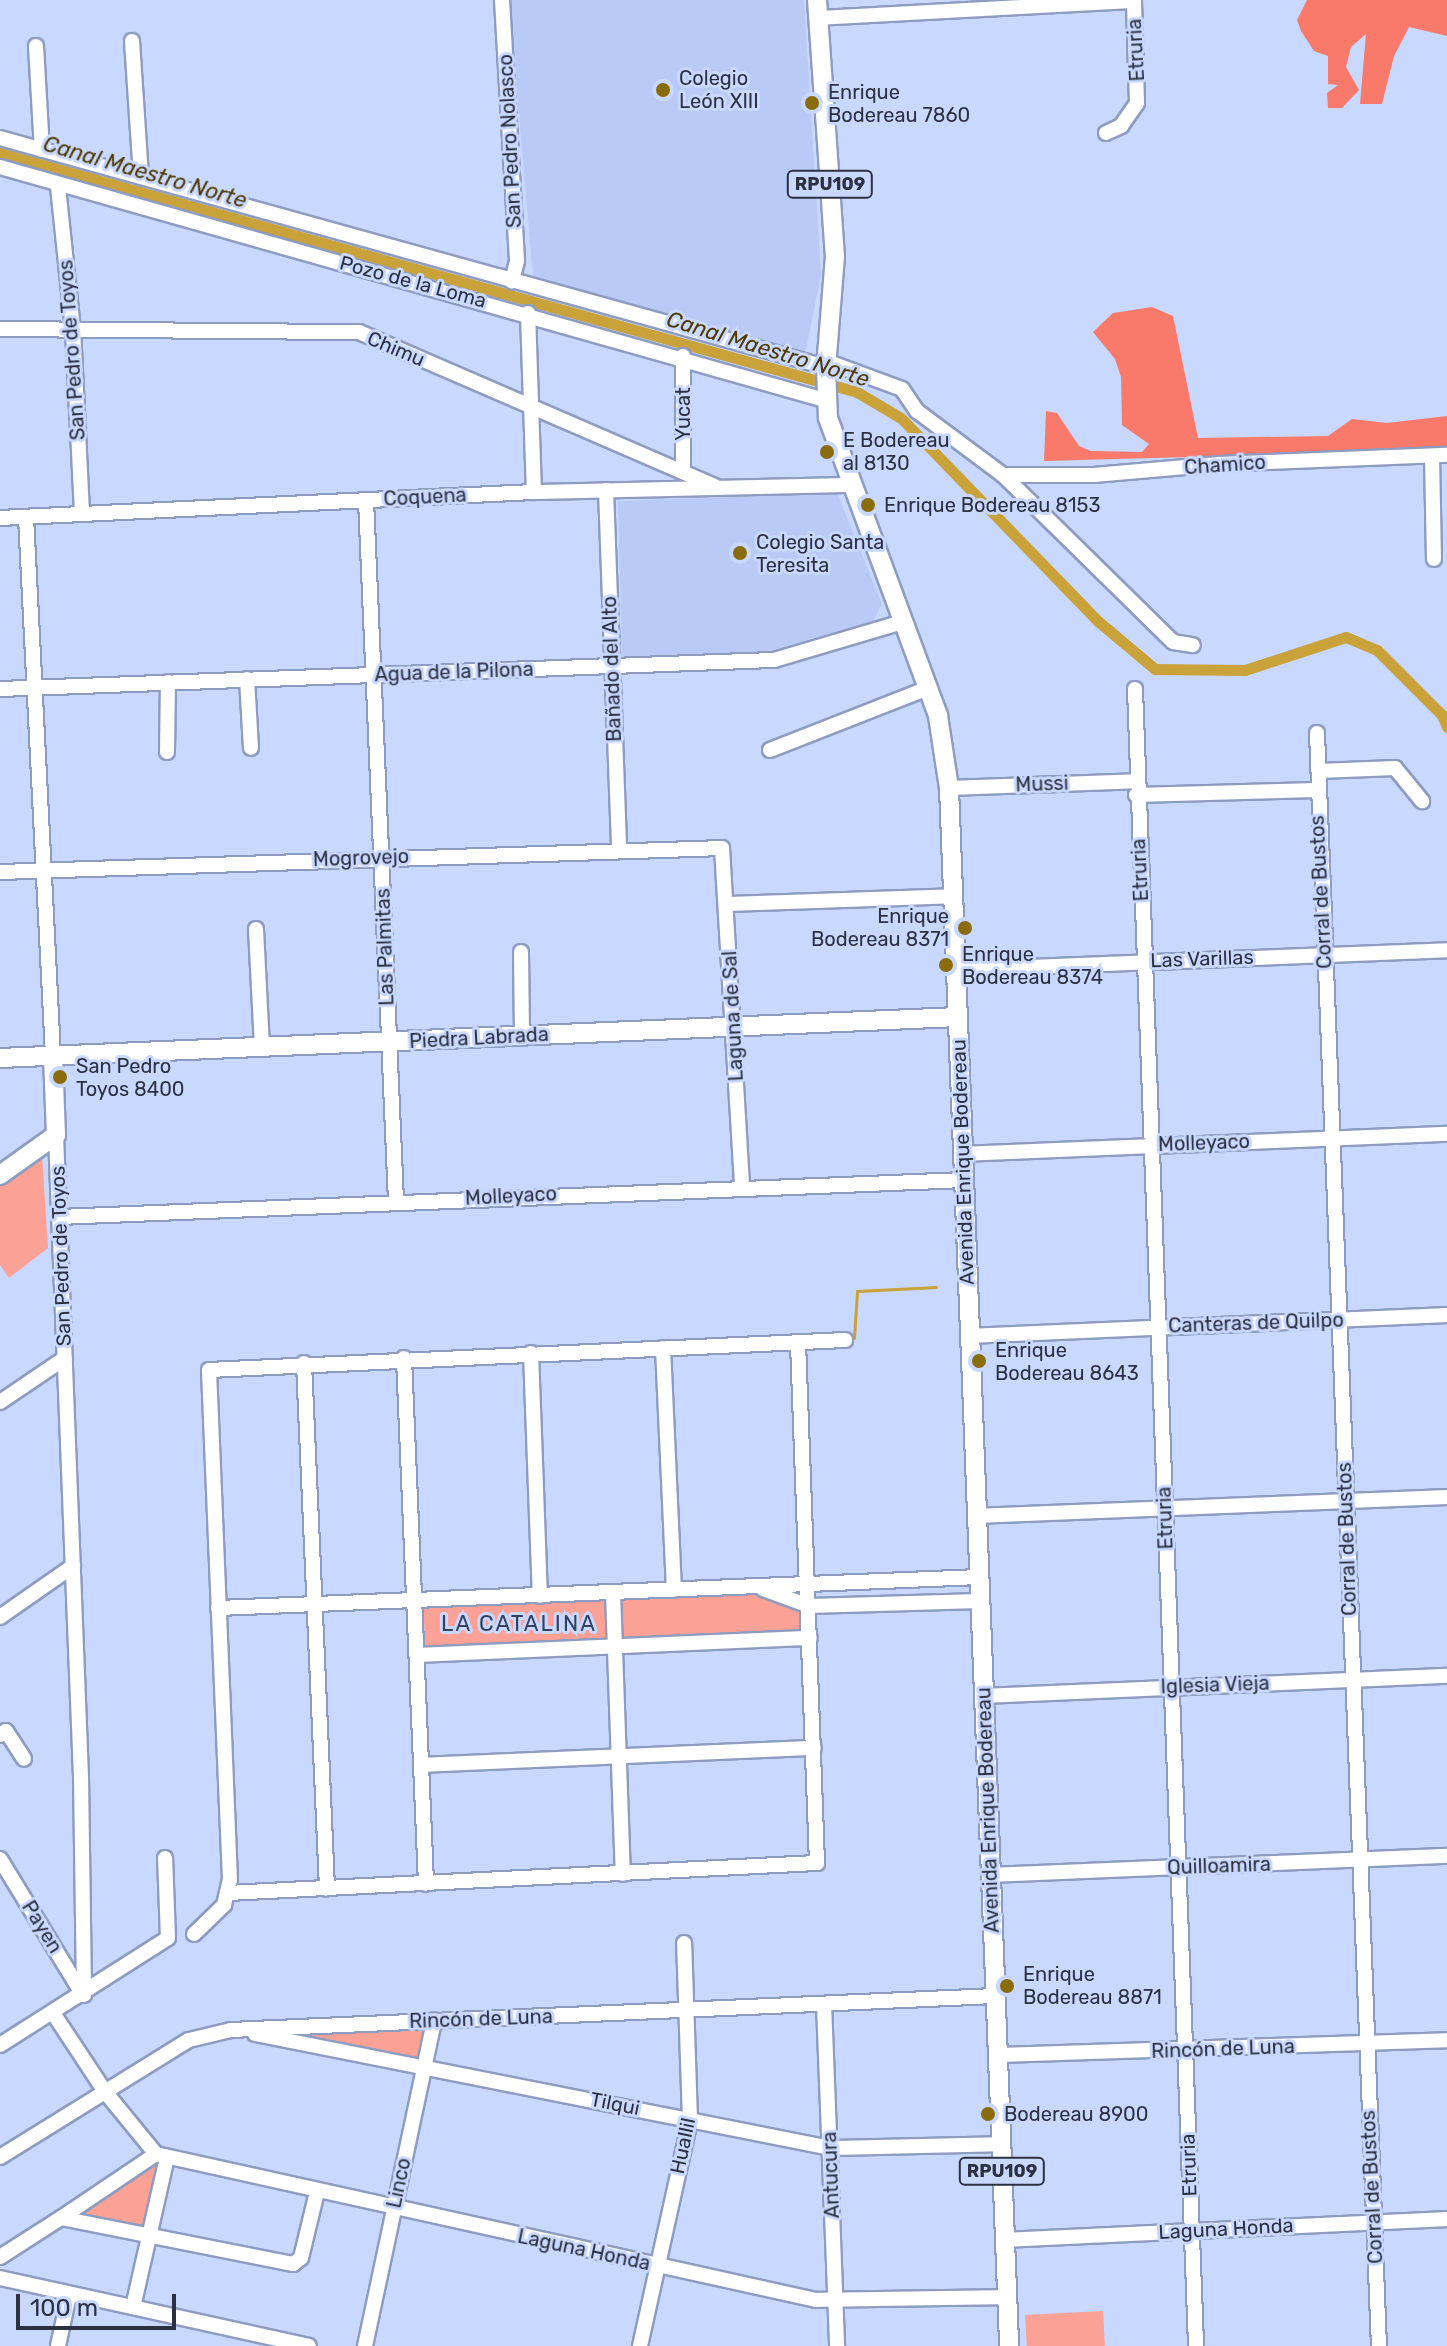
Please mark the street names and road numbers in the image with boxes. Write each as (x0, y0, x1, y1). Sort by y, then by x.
street label: Etruria (1122, 18, 1150, 82)
street label: San Pedro Nolasco (493, 53, 527, 229)
road number: RPU109 (786, 170, 874, 198)
street label: Pozo de la Loma (337, 251, 489, 313)
street label: San Pedro de Toyos (54, 259, 90, 441)
street label: Chimu (364, 326, 428, 372)
street label: Yucat (671, 387, 695, 441)
street label: Chamico (1183, 450, 1267, 480)
street label: Coquena (383, 483, 467, 511)
street label: Bañado del Alto (597, 595, 627, 743)
street label: Agua de la Pilona (374, 657, 534, 687)
street label: Mussi (1015, 771, 1069, 797)
street label: Corral de Bustos (1305, 815, 1337, 969)
street label: Etruria (1126, 838, 1154, 902)
street label: Mogrovejo (312, 844, 410, 872)
street label: Las Palmitas (371, 888, 399, 1006)
street label: Las Varillas (1150, 945, 1254, 973)
street label: Laguna de Sal (718, 950, 748, 1082)
street label: Piedra Labrada (409, 1022, 549, 1054)
street label: Avenida Enrique Bodereau (947, 1039, 979, 1285)
street label: Molleyaco (1158, 1129, 1250, 1157)
street label: San Pedro de Toyos (46, 1165, 76, 1347)
street label: Molleyaco (464, 1182, 558, 1210)
street label: Canteras de Quilpo (1168, 1308, 1344, 1338)
street label: Corral de Bustos (1332, 1462, 1362, 1616)
street label: Etruria (1152, 1486, 1178, 1550)
street label: Iglesia Vieja (1160, 1671, 1270, 1699)
street label: Avenida Enrique Bodereau (972, 1687, 1004, 1933)
street label: Quilloamira (1167, 1852, 1271, 1880)
street label: Payen (17, 1896, 67, 1958)
street label: Rincón de Luna (409, 2004, 553, 2034)
street label: Rincón de Luna (1151, 2034, 1295, 2064)
street label: Tilqui (588, 2087, 642, 2121)
street label: Corral de Bustos (1356, 2110, 1388, 2264)
street label: Huallil (665, 2116, 701, 2176)
street label: Antucura (817, 2131, 845, 2219)
street label: Etruria (1176, 2133, 1202, 2197)
street label: Linco (382, 2156, 416, 2210)
road number: RPU109 (958, 2157, 1046, 2185)
street label: Laguna Honda (1158, 2213, 1294, 2245)
street label: Laguna Honda (515, 2224, 653, 2276)

